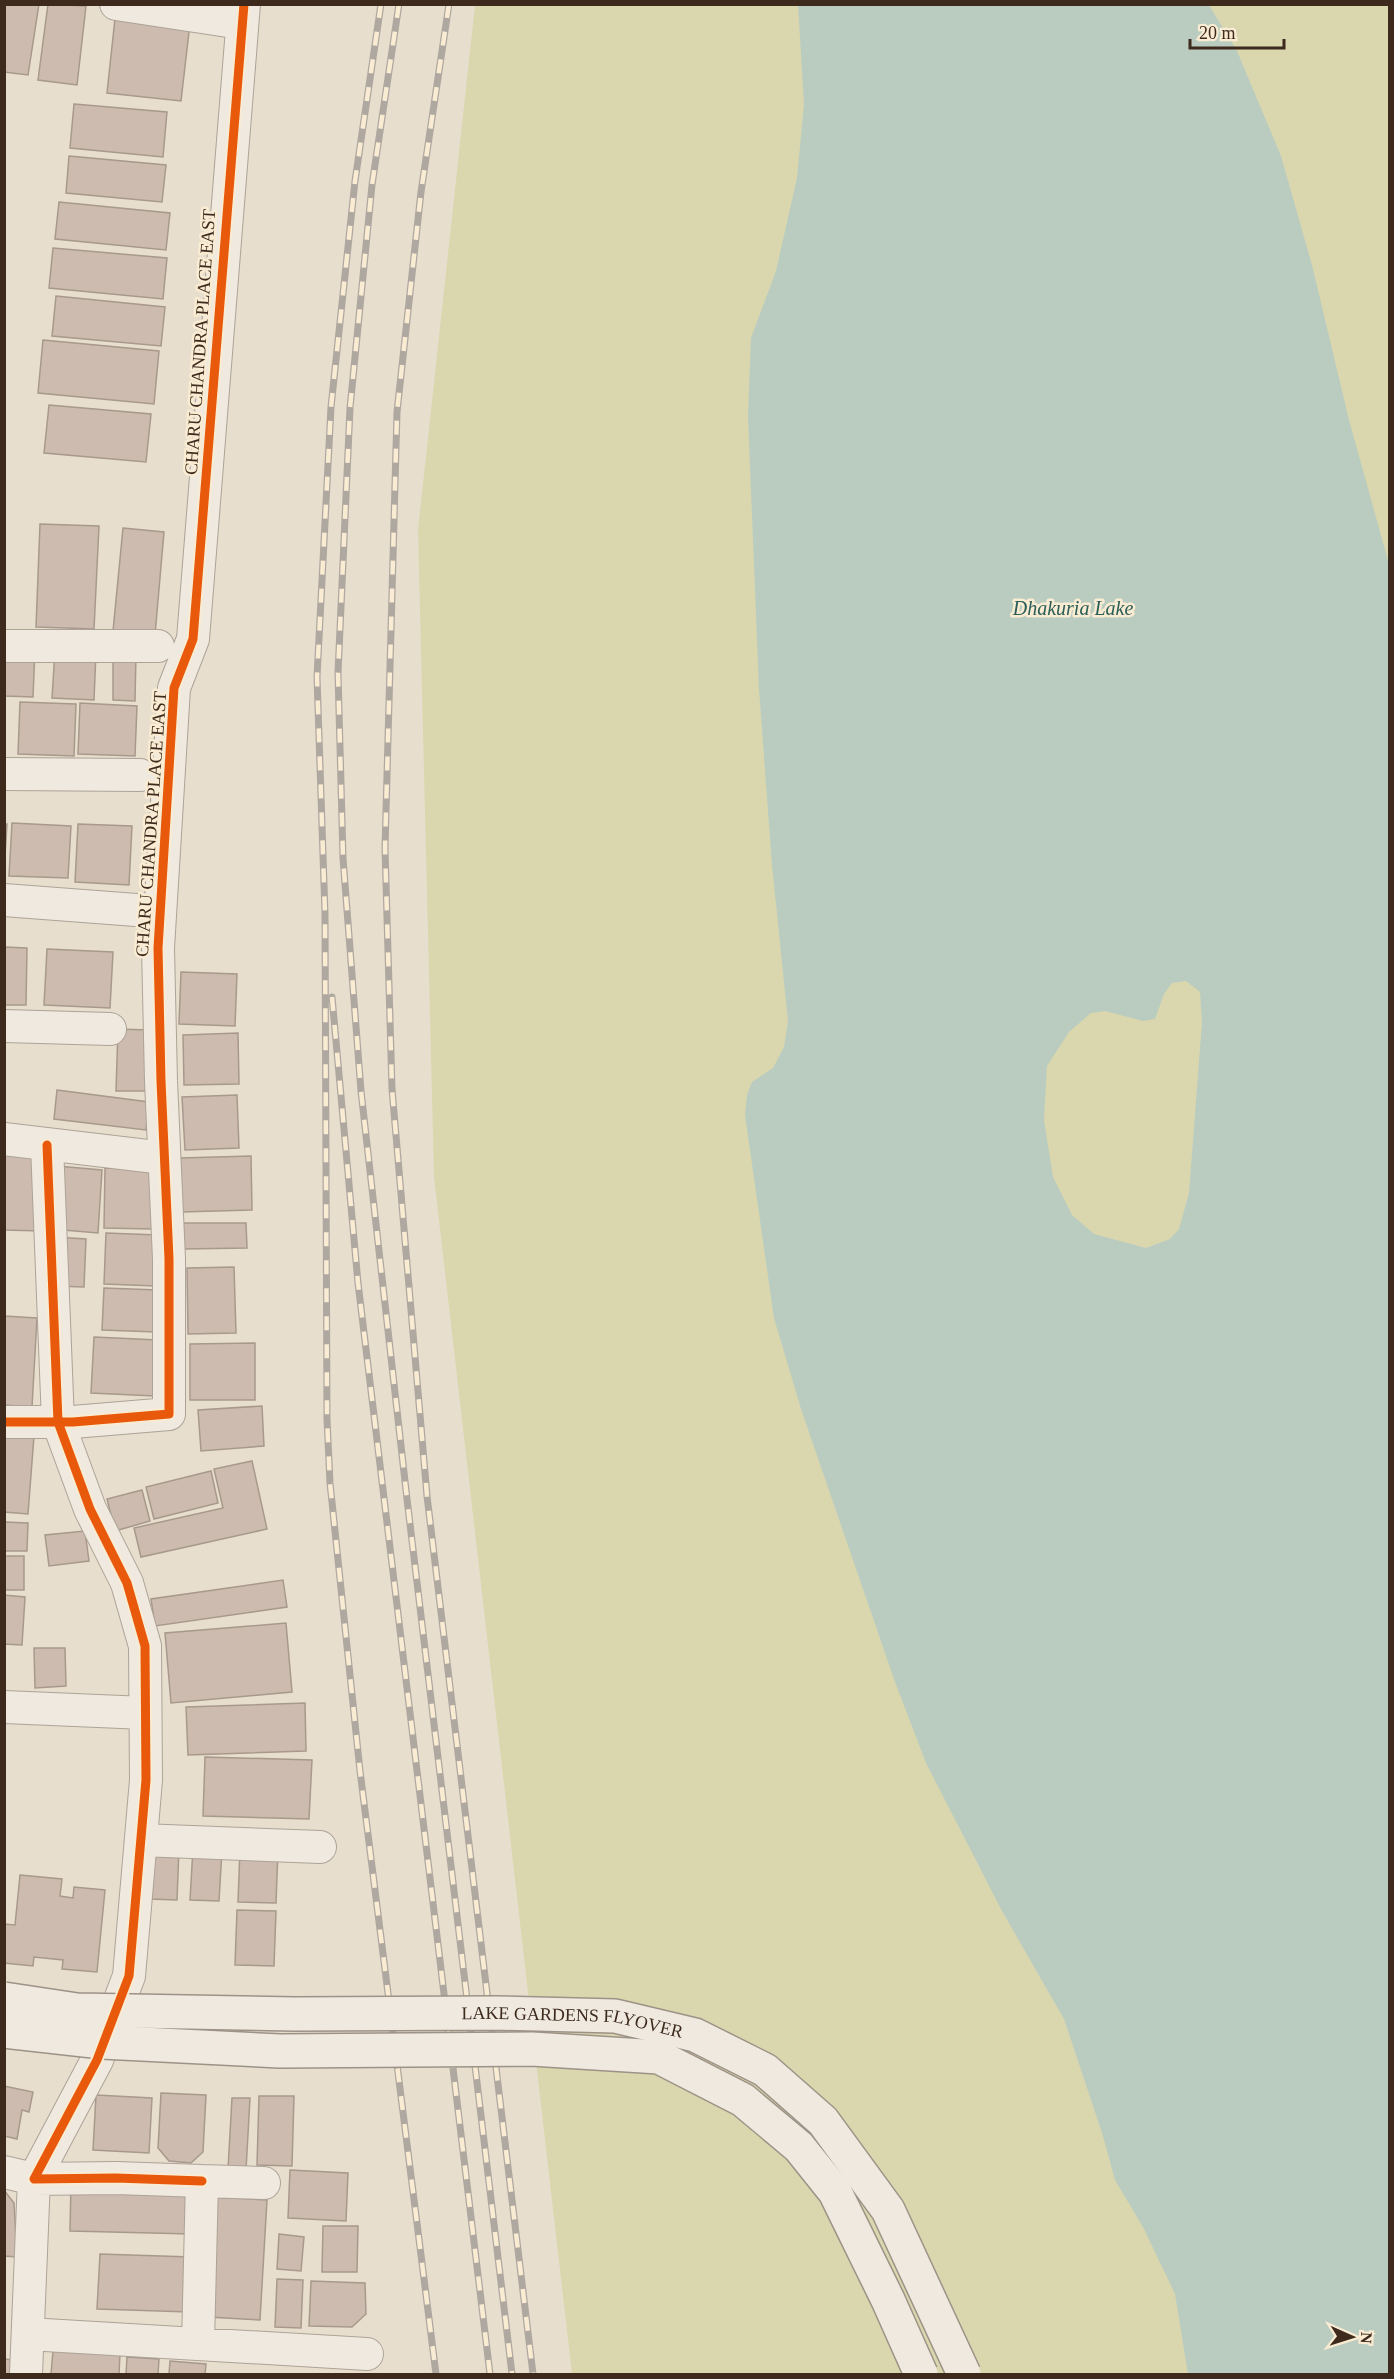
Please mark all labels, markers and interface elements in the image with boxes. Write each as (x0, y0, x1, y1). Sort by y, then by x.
scale bar (1190, 12, 1284, 50)
text: 20 m (1199, 23, 1236, 43)
street label: CHARU CHANDRA PLACE EAST (181, 208, 219, 476)
water label: Dhakuria Lake (1012, 597, 1133, 619)
street label: CHARU CHANDRA PLACE EAST (132, 690, 170, 958)
street label: LAKE GARDENS FLYOVER (461, 2003, 685, 2042)
north arrow (1322, 2307, 1382, 2367)
text: N (1358, 2332, 1375, 2344)

